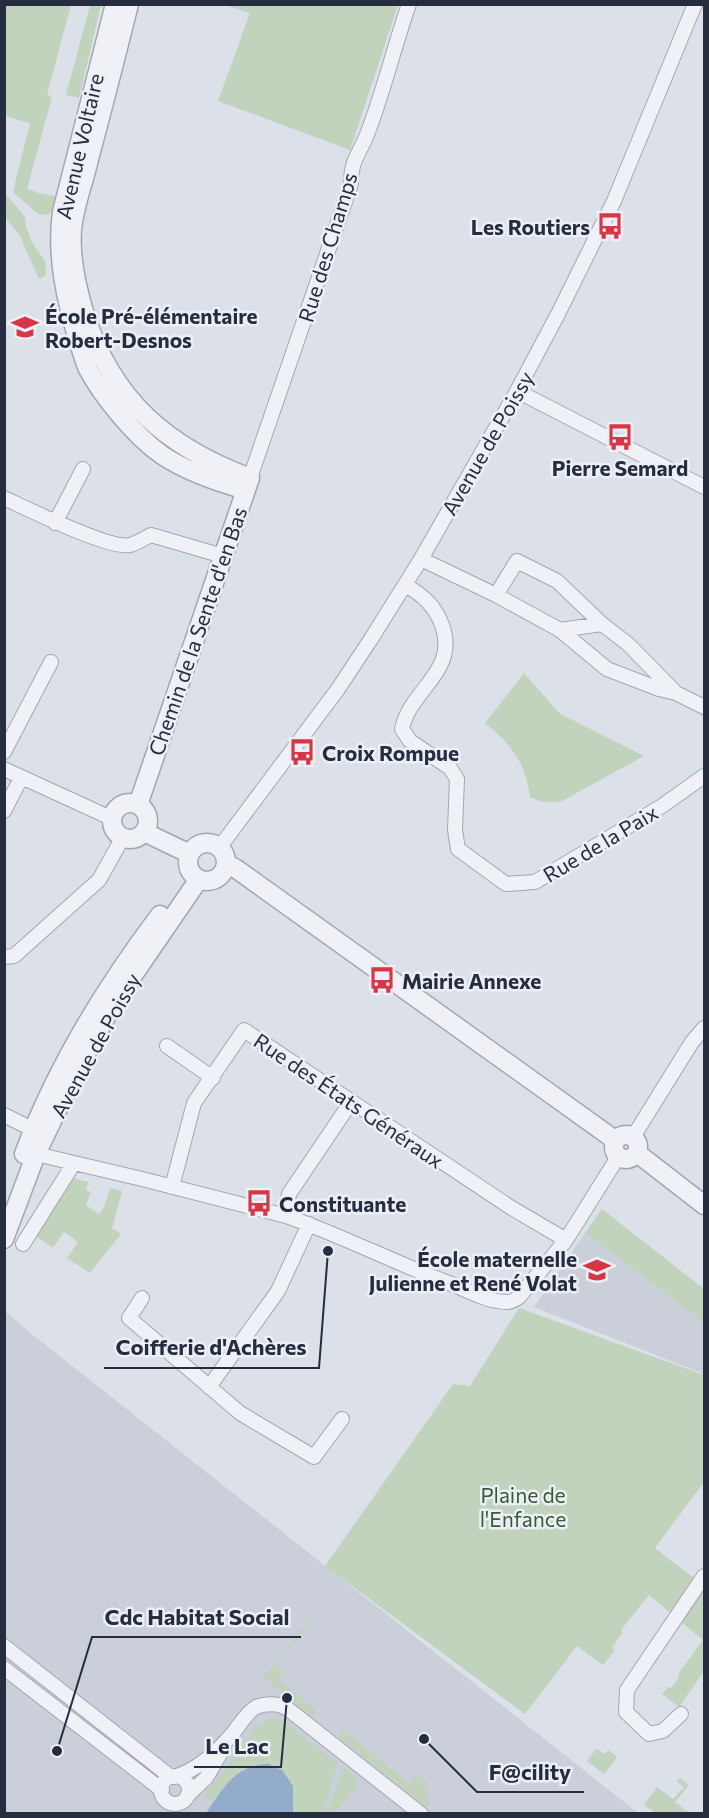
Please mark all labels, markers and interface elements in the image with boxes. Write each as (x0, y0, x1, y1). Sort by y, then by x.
street label: Avenue Voltaire (50, 71, 108, 221)
street label: Rue des Champs (292, 169, 362, 325)
bus stop icon: Les Routiers (595, 211, 625, 241)
place label: Les Routiers (471, 214, 590, 239)
place label: École Pré-élémentaire Robert-Desnos (45, 303, 258, 352)
school or university icon: École Pré-élémentaire Robert-Desnos (10, 312, 40, 342)
street label: Avenue de Poissy (436, 367, 538, 519)
bus stop icon: Pierre Semard (605, 422, 635, 452)
place label: Pierre Semard (552, 455, 688, 480)
street label: Chemin de la Sente d'en Bas (143, 503, 251, 759)
bus stop icon: Croix Rompue (287, 737, 317, 767)
place label: Croix Rompue (322, 740, 459, 765)
street label: Rue de la Paix (538, 799, 662, 887)
bus stop icon: Mairie Annexe (367, 965, 397, 995)
street label: Avenue de Poissy (45, 968, 145, 1122)
place label: Mairie Annexe (402, 968, 541, 993)
street label: Rue des États Généraux (249, 1027, 449, 1173)
bus stop icon: Constituante (244, 1188, 274, 1218)
place label: Constituante (279, 1191, 406, 1216)
place label: École maternelle Julienne et René Volat (369, 1246, 577, 1295)
school or university icon: École maternelle Julienne et René Volat (582, 1255, 612, 1285)
callout: Coifferie d'Achères (104, 1328, 319, 1368)
text: Coifferie d'Achères (115, 1333, 307, 1360)
park label: Plaine de l'Enfance (480, 1482, 566, 1531)
callout: Cdc Habitat Social (92, 1597, 301, 1637)
text: Cdc Habitat Social (104, 1603, 290, 1630)
callout: Le Lac (194, 1727, 281, 1767)
text: Le Lac (205, 1732, 269, 1759)
callout: F@cility (477, 1752, 584, 1792)
text: F@cility (489, 1758, 571, 1785)

